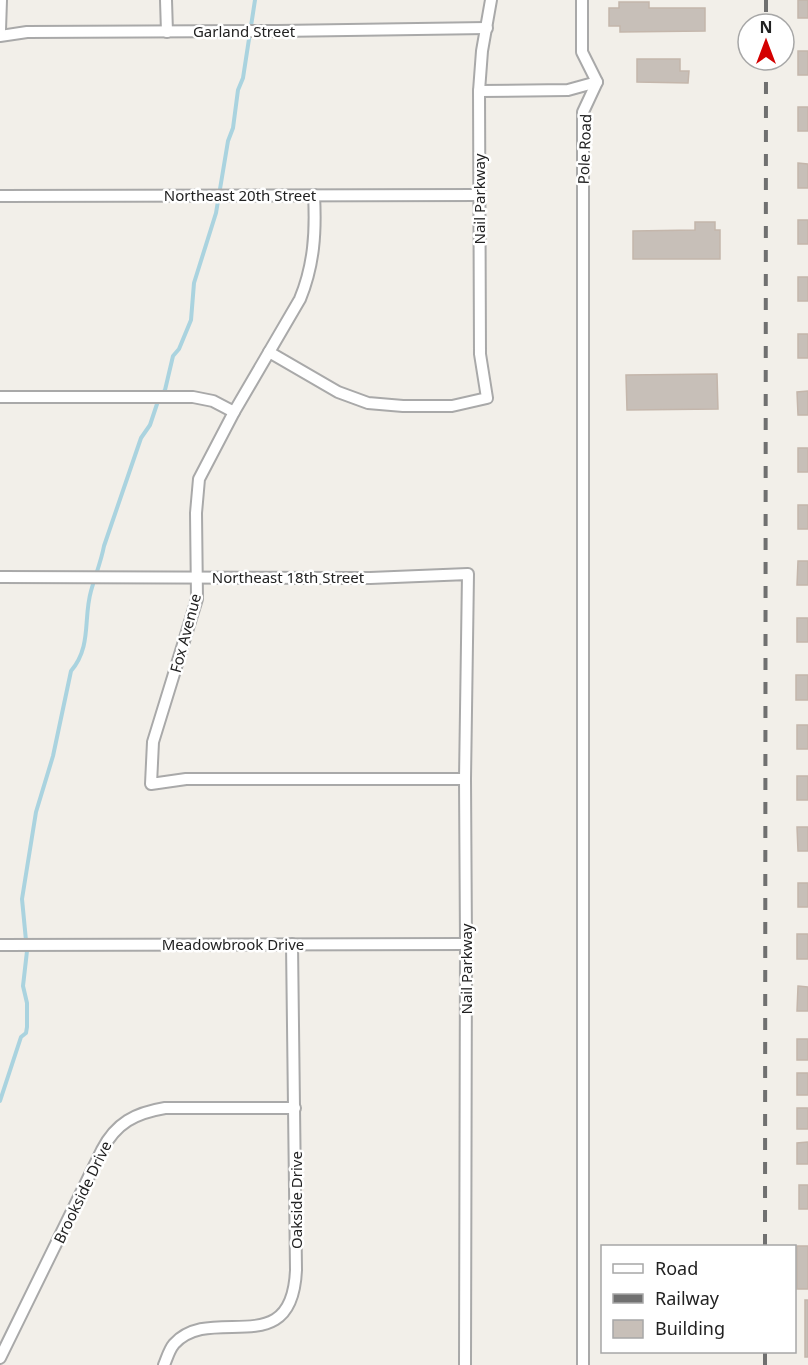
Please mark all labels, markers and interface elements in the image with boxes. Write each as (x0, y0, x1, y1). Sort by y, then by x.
north arrow (736, 12, 796, 72)
text: N (759, 16, 773, 38)
street label: Garland Street (193, 21, 296, 41)
street label: Pole Road (573, 113, 595, 185)
street label: Nail Parkway (469, 153, 489, 245)
street label: Northeast 20th Street (164, 185, 317, 205)
street label: Northeast 18th Street (212, 567, 365, 587)
street label: Fox Avenue (165, 591, 205, 675)
street label: Nail Parkway (456, 923, 476, 1015)
street label: Meadowbrook Drive (162, 934, 304, 954)
street label: Brookside Drive (49, 1137, 115, 1247)
street label: Oakside Drive (286, 1151, 306, 1249)
legend (601, 1245, 796, 1353)
text: Road (655, 1256, 698, 1280)
text: Railway (655, 1286, 720, 1310)
text: Building (655, 1316, 725, 1340)

